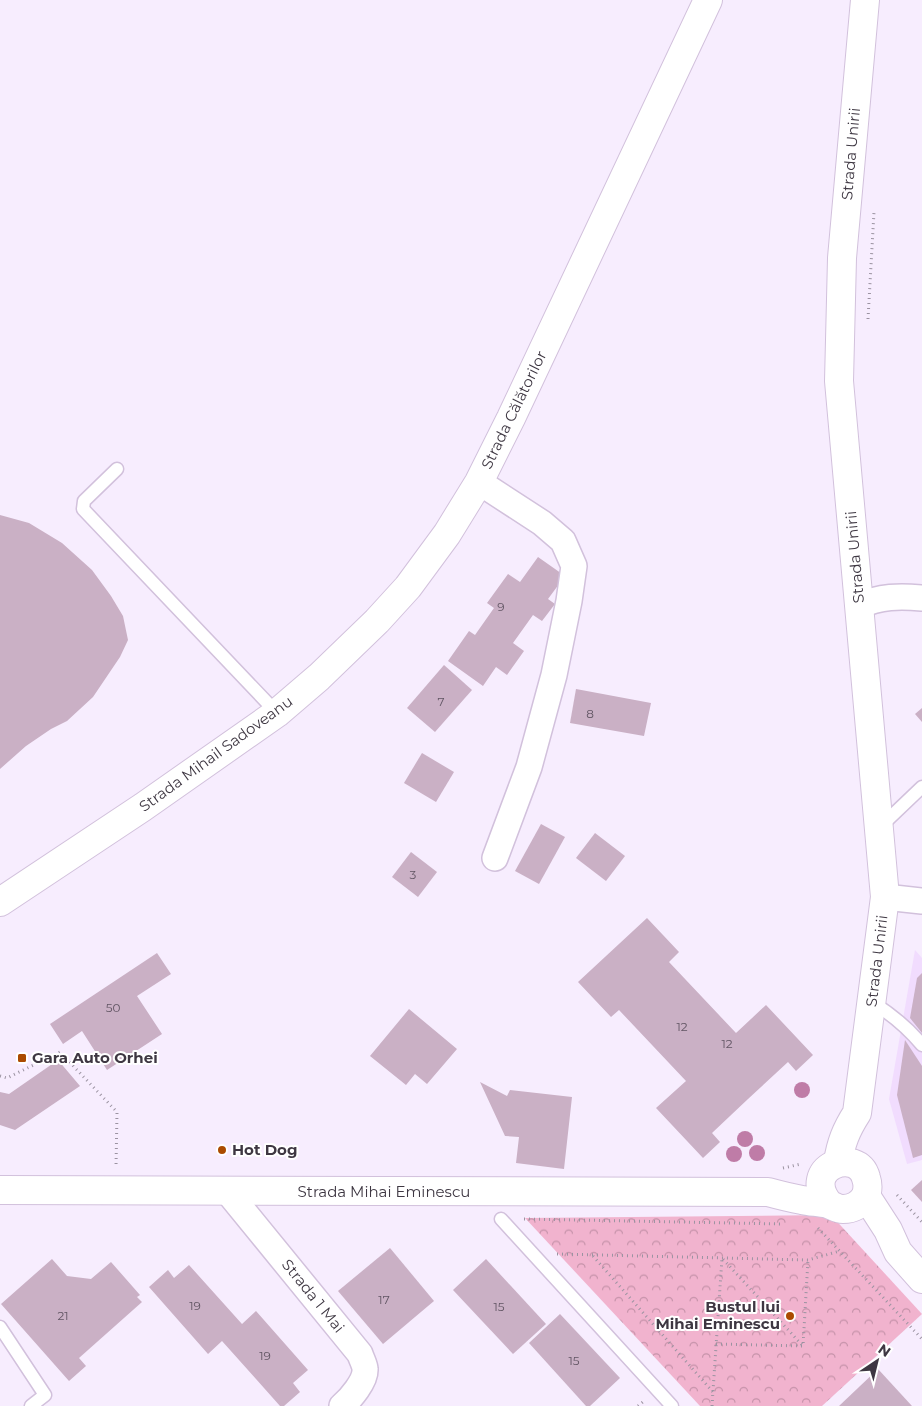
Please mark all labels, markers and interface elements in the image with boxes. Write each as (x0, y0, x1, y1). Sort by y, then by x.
street label: Strada Unirii (837, 107, 864, 201)
street label: Strada Călătorilor (477, 347, 550, 472)
street label: Strada Unirii (841, 510, 868, 604)
house number: 9 (497, 599, 505, 614)
street label: Strada Mihail Sadoveanu (135, 692, 296, 816)
house number: 7 (437, 694, 445, 709)
house number: 8 (586, 706, 594, 721)
house number: 3 (410, 867, 417, 882)
street label: Strada Unirii (861, 914, 892, 1008)
house number: 50 (106, 1000, 120, 1015)
house number: 12 (676, 1019, 688, 1034)
house number: 12 (721, 1036, 733, 1051)
place label: Gara Auto Orhei (32, 1048, 158, 1067)
marker: Gara Auto Orhei (16, 1052, 28, 1064)
place label: Hot Dog (232, 1140, 297, 1159)
marker: Hot Dog (216, 1144, 228, 1156)
street label: Strada Mihai Eminescu (298, 1182, 470, 1201)
street label: Strada 1 Mai (278, 1255, 349, 1336)
house number: 17 (378, 1292, 390, 1307)
place label: Bustul lui Mihai Eminescu (655, 1297, 780, 1333)
house number: 19 (189, 1298, 201, 1313)
house number: 15 (493, 1299, 505, 1314)
house number: 21 (57, 1308, 69, 1323)
marker: Bustul lui Mihai Eminescu (784, 1310, 796, 1322)
north arrow (852, 1336, 902, 1386)
text: N (875, 1340, 894, 1361)
house number: 19 (259, 1348, 271, 1363)
house number: 15 (568, 1353, 580, 1368)

